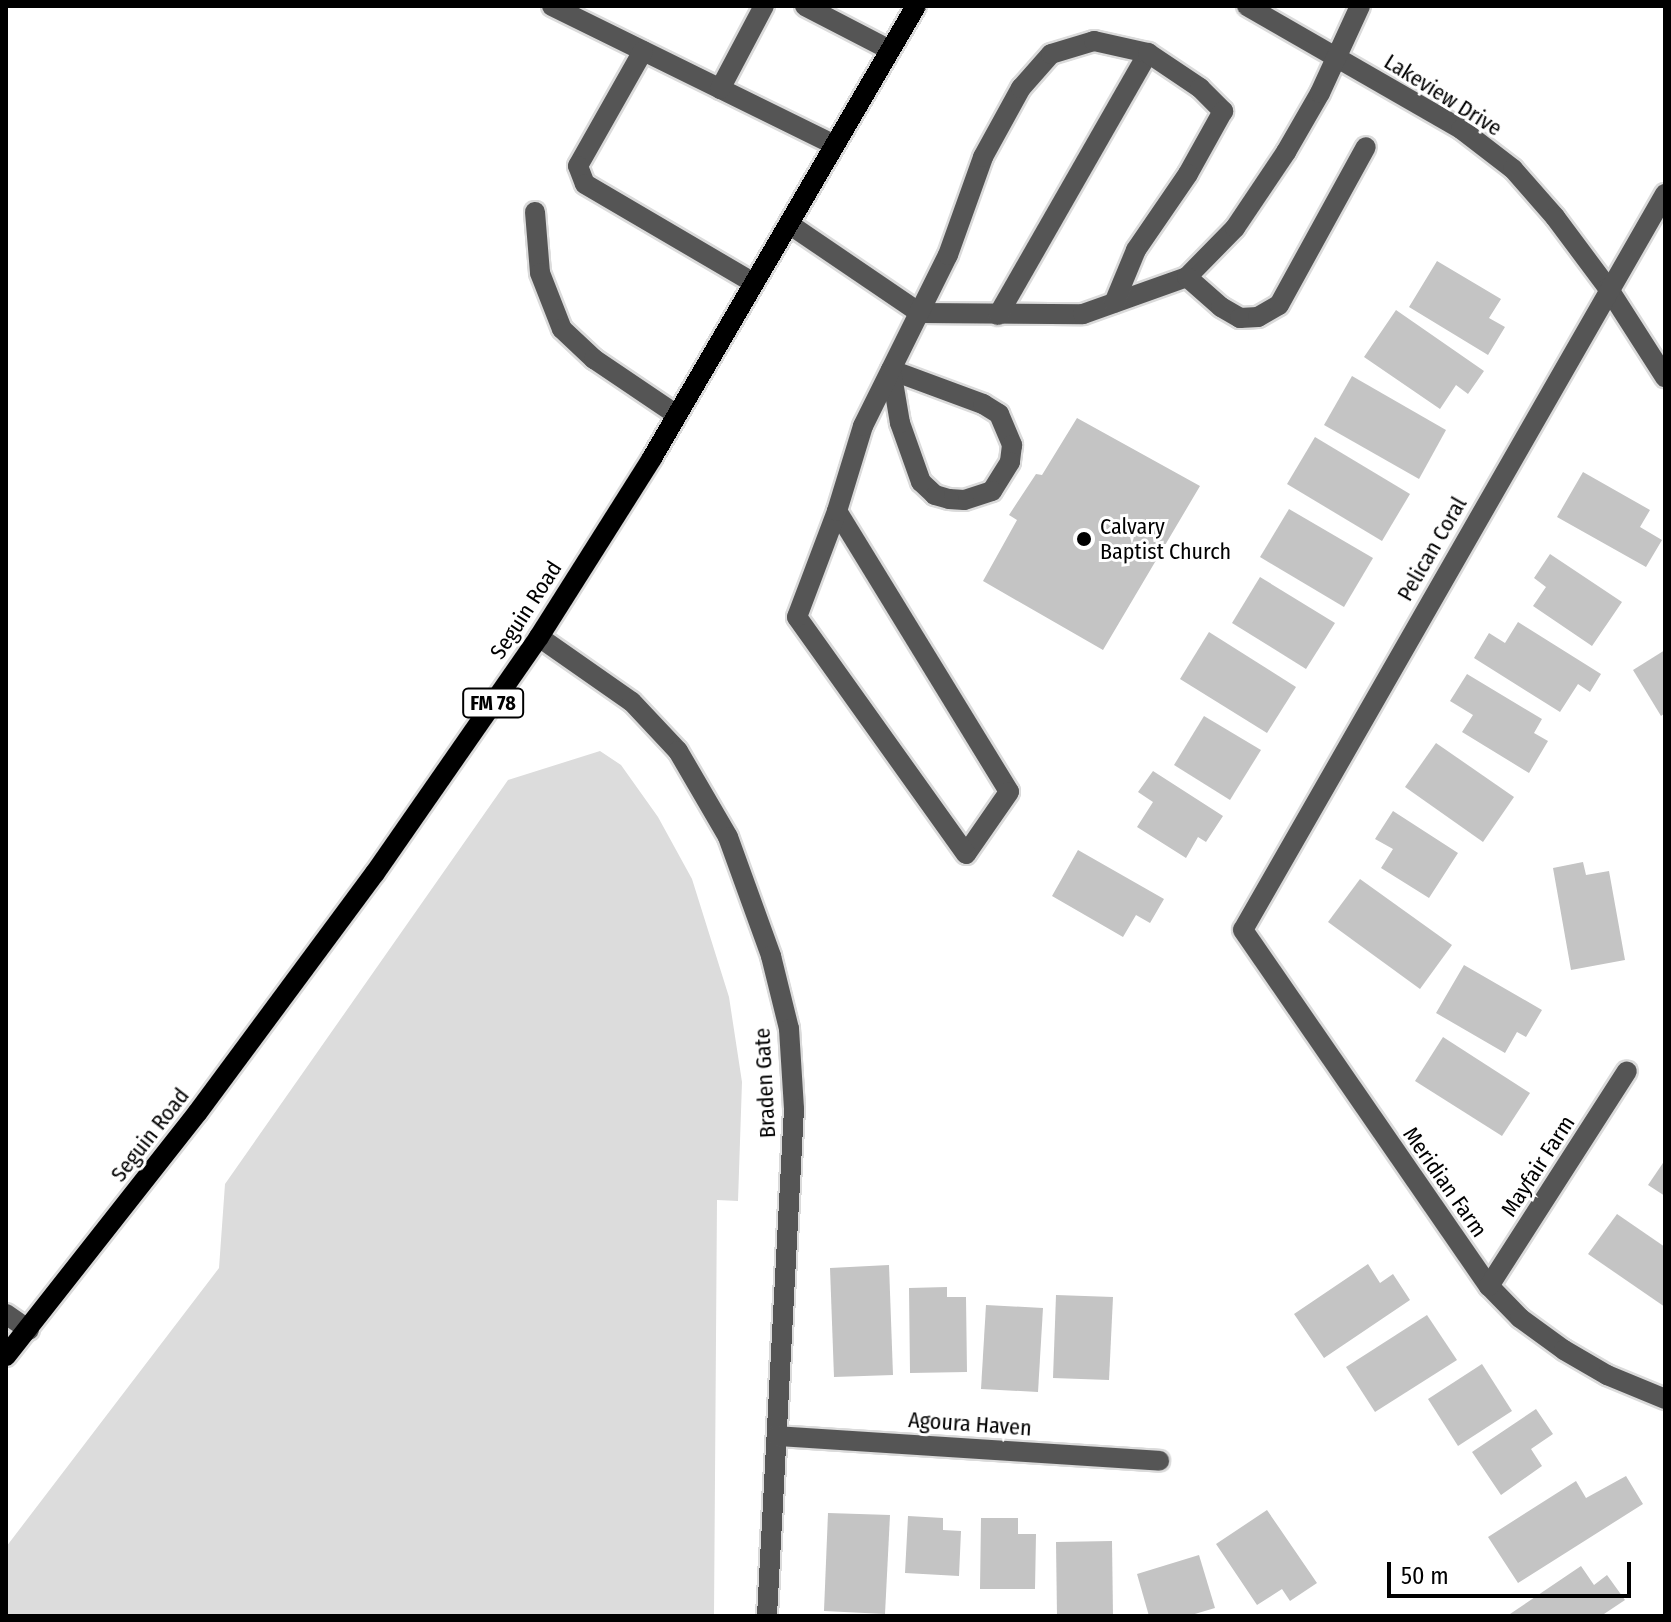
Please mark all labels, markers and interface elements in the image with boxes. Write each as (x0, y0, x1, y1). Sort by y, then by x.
street label: Lakeview Drive (1379, 48, 1507, 142)
street label: Pelican Coral (1392, 492, 1472, 606)
place label: Calvary Baptist Church (1100, 513, 1231, 564)
marker: Calvary Baptist Church (1075, 530, 1093, 548)
street label: Seguin Road (485, 556, 567, 664)
road number: FM 78 (461, 687, 525, 719)
street label: Braden Gate (749, 1027, 781, 1139)
street label: Seguin Road (105, 1083, 195, 1187)
street label: Mayfair Farm (1496, 1111, 1580, 1221)
street label: Meridian Farm (1397, 1122, 1493, 1242)
street label: Agoura Haven (907, 1407, 1033, 1441)
scale bar (1391, 1546, 1635, 1596)
text: 50 m (1401, 1562, 1449, 1590)

